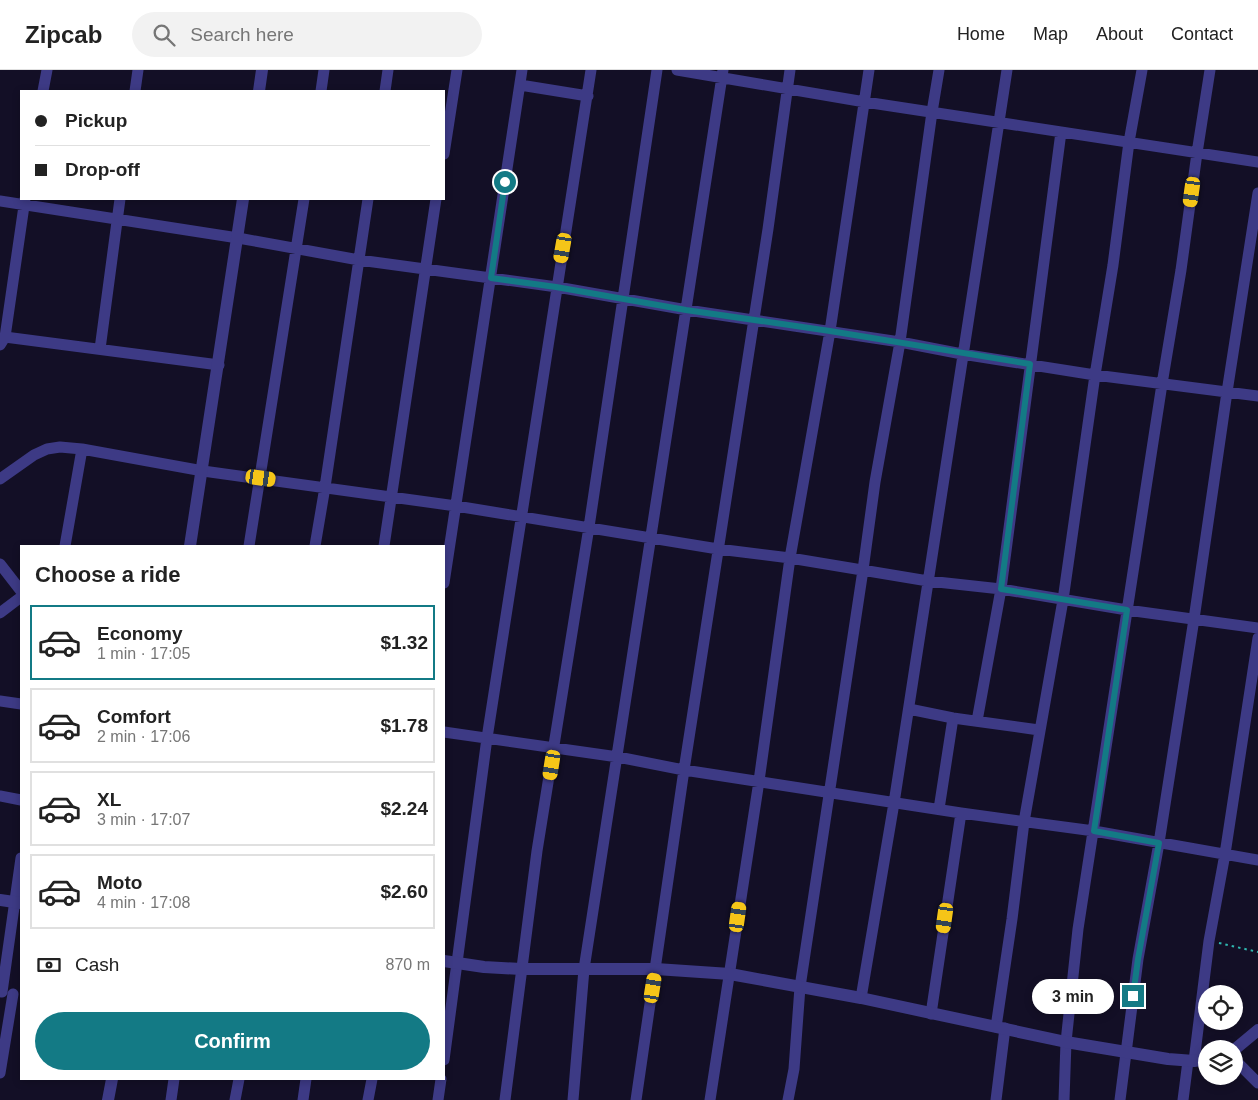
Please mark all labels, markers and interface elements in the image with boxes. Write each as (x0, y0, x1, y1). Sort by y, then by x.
search box (132, 12, 482, 57)
text: Zipcab (25, 21, 102, 48)
icon: search (150, 21, 178, 49)
text: Search here (190, 24, 294, 45)
text: Home (957, 24, 1005, 44)
text: Map (1033, 24, 1068, 44)
text: About (1096, 24, 1143, 44)
text: Contact (1171, 24, 1233, 44)
text: Pickup (65, 110, 127, 131)
text: Drop-off (65, 159, 140, 180)
route start (494, 171, 516, 193)
car (1182, 176, 1201, 208)
car (553, 232, 572, 264)
car (245, 468, 276, 488)
text: Choose a ride (35, 562, 180, 587)
icon: car (37, 620, 82, 665)
text: Economy (97, 623, 183, 644)
text: $1.32 (380, 632, 428, 653)
text: 1 min · 17:05 (97, 645, 190, 662)
icon: car (37, 703, 82, 748)
text: Comfort (97, 706, 171, 727)
text: $1.78 (380, 715, 428, 736)
text: 2 min · 17:06 (97, 728, 190, 745)
car (542, 749, 561, 781)
icon: car (37, 786, 82, 831)
text: XL (97, 789, 121, 810)
text: $2.24 (380, 798, 428, 819)
text: 3 min · 17:07 (97, 811, 190, 828)
icon: car (37, 869, 82, 914)
text: Moto (97, 872, 142, 893)
text: $2.60 (380, 881, 428, 902)
text: 4 min · 17:08 (97, 894, 190, 911)
car (728, 901, 747, 933)
car (935, 902, 954, 934)
icon: cash (35, 951, 63, 979)
text: Cash (75, 954, 119, 975)
text: 870 m (386, 956, 430, 973)
car (643, 972, 662, 1004)
callout: 3 min (1033, 978, 1116, 1014)
route end (1122, 985, 1144, 1007)
map controls (1198, 985, 1243, 1085)
button: locate (1198, 985, 1243, 1030)
text: 3 min (1052, 988, 1094, 1005)
button: Confirm (35, 1012, 430, 1070)
button: layers (1198, 1040, 1243, 1085)

